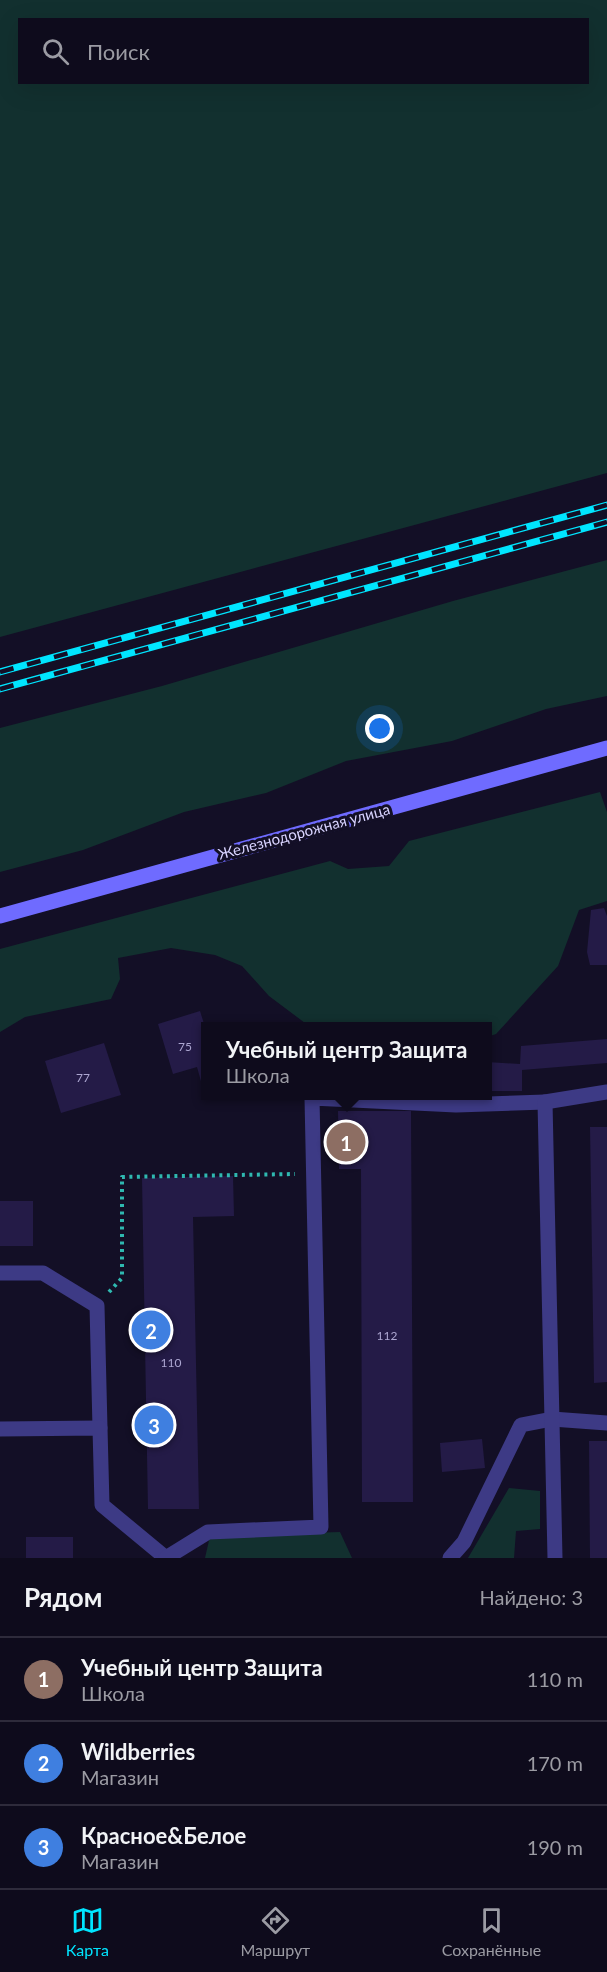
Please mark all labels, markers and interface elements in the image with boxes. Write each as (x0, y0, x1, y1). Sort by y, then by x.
search box (18, 18, 589, 84)
icon: search (39, 35, 72, 68)
text: Поиск (87, 38, 150, 65)
your location (365, 714, 394, 743)
street label: Железнодорожная улица (216, 799, 392, 863)
popup (201, 1022, 492, 1100)
text: Учебный центр Защита (226, 1036, 467, 1063)
house number: 75 (178, 1039, 192, 1054)
text: Школа (226, 1063, 290, 1087)
house number: 77 (76, 1070, 90, 1085)
pin: 1 (326, 1120, 366, 1164)
pin: 2 (132, 1308, 170, 1352)
house number: 112 (377, 1328, 397, 1343)
house number: 110 (161, 1355, 181, 1370)
pin: 3 (134, 1402, 174, 1448)
text: Рядом (24, 1581, 102, 1613)
text: Найдено: 3 (480, 1585, 583, 1609)
text: Учебный центр Защита (81, 1654, 323, 1681)
text: 1 (38, 1667, 49, 1691)
text: 110 m (527, 1667, 583, 1691)
text: Школа (81, 1681, 145, 1705)
text: Wildberries (81, 1738, 195, 1765)
text: 2 (38, 1751, 49, 1775)
text: 170 m (527, 1751, 583, 1775)
text: Магазин (81, 1765, 159, 1789)
text: Красное&Белое (81, 1822, 246, 1849)
text: 3 (38, 1835, 49, 1859)
text: 190 m (527, 1835, 583, 1859)
text: Магазин (81, 1849, 159, 1873)
tab: Карта (66, 1904, 109, 1959)
tab: Маршрут (240, 1904, 310, 1959)
tab: Сохранённые (442, 1904, 541, 1959)

